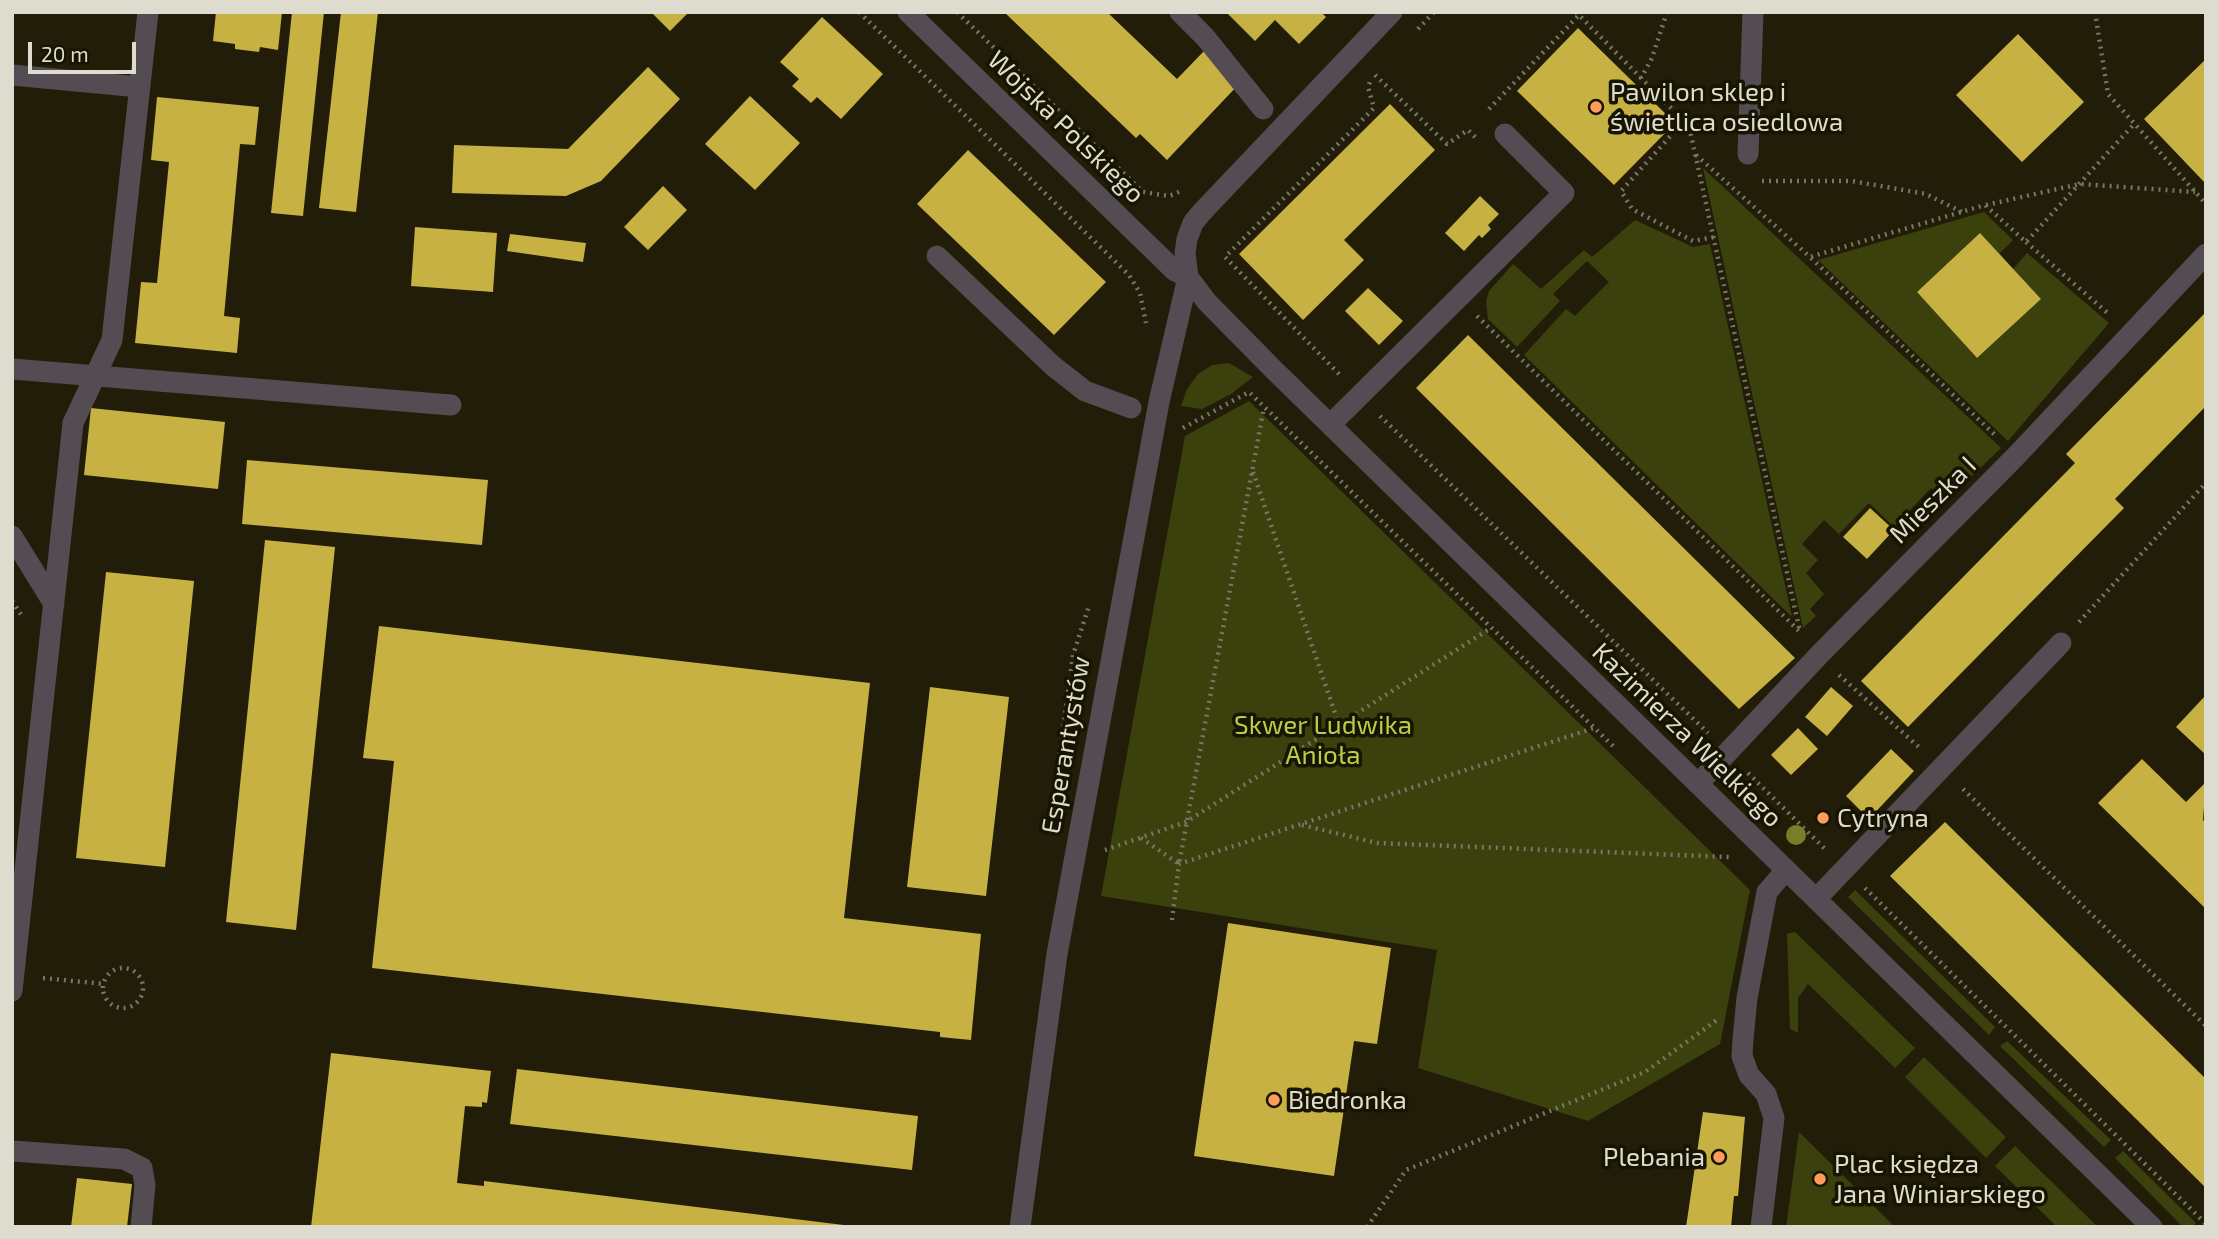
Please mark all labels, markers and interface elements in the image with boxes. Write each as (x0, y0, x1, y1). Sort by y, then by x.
scale bar (32, 28, 140, 72)
text: 20 m (41, 41, 89, 66)
street label: Wojska Polskiego (981, 44, 1151, 210)
place label: Pawilon sklep i świetlica osiedlowa (1610, 76, 1843, 138)
marker: Pawilon sklep i świetlica osiedlowa (1588, 99, 1604, 115)
street label: Mieszka I (1883, 450, 1983, 550)
street label: Kazimierza Wielkiego (1586, 636, 1788, 834)
street label: Esperantystów (1035, 654, 1097, 836)
park label: Skwer Ludwika Anioła (1234, 709, 1412, 770)
place label: Cytryna (1837, 802, 1929, 834)
marker: Cytryna (1815, 810, 1831, 826)
place label: Biedronka (1288, 1084, 1407, 1116)
marker: Biedronka (1266, 1092, 1282, 1108)
place label: Plebania (1603, 1141, 1705, 1173)
place label: Plac księdza Jana Winiarskiego (1834, 1148, 2046, 1210)
marker: Plebania (1711, 1149, 1727, 1165)
marker: Plac księdza Jana Winiarskiego (1812, 1171, 1828, 1187)

